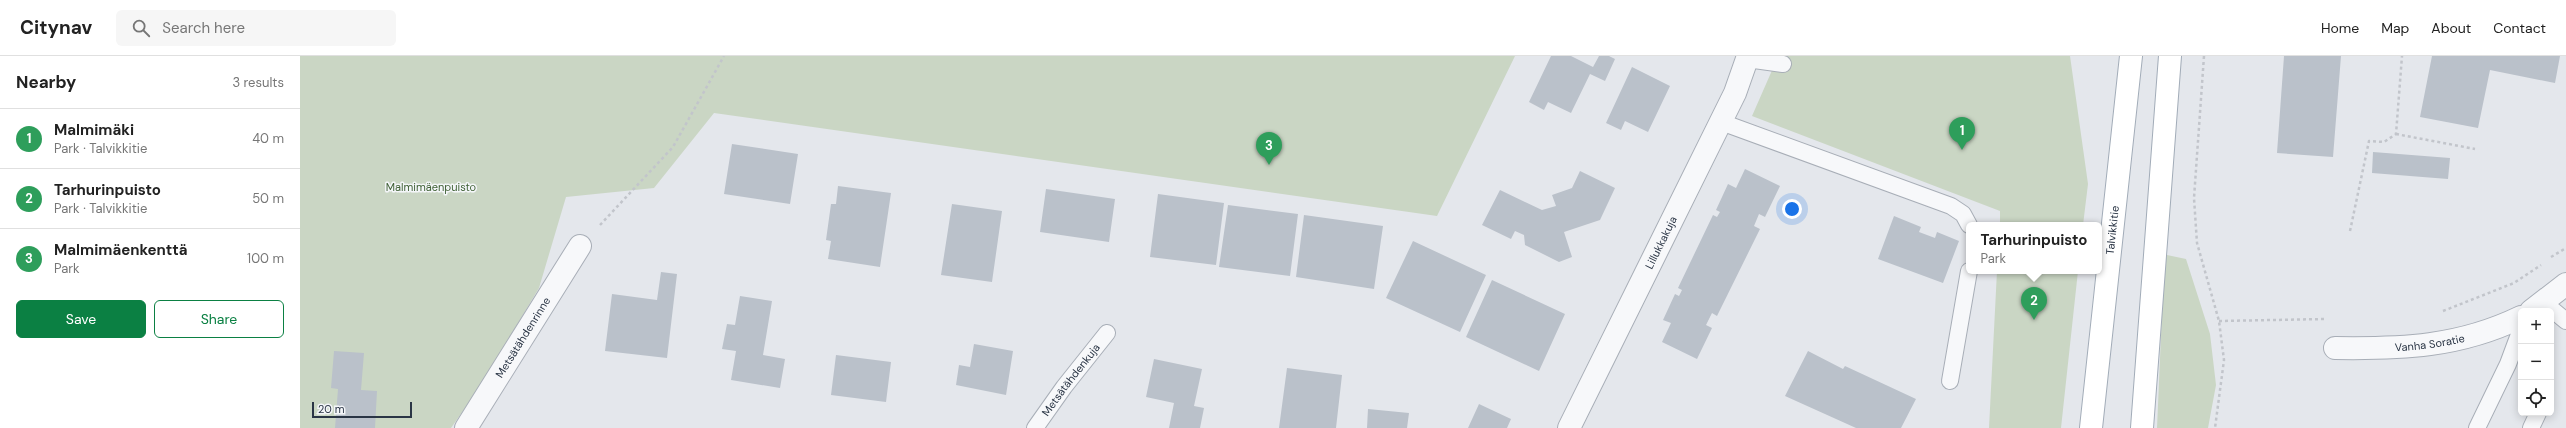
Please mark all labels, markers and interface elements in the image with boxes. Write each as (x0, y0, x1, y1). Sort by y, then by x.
search box (116, 10, 396, 46)
text: Citynav (20, 15, 92, 40)
icon: search (130, 17, 152, 39)
text: Search here (162, 18, 245, 38)
text: Home (2321, 19, 2359, 37)
text: Map (2381, 19, 2409, 37)
text: About (2431, 19, 2471, 37)
text: Contact (2493, 19, 2546, 37)
text: Nearby (16, 71, 76, 93)
text: 3 results (232, 74, 284, 91)
pin: 1 (1949, 117, 1975, 150)
text: Malmimäki (54, 120, 134, 140)
text: 1 (27, 130, 31, 147)
text: 40 m (252, 130, 284, 147)
pin: 3 (1256, 132, 1282, 165)
text: Park · Talvikkitie (54, 140, 147, 157)
text: Tarhurinpuisto (54, 180, 161, 200)
park label: Malmimäenpuisto (386, 180, 476, 194)
text: 2 (25, 190, 33, 207)
text: 50 m (252, 190, 284, 207)
your location (1782, 199, 1802, 219)
text: Park · Talvikkitie (54, 200, 147, 217)
street label: Talvikkitie (2103, 205, 2122, 255)
street label: Lillukkakuja (1642, 214, 1680, 271)
popup (1966, 222, 2102, 274)
text: Tarhurinpuisto (1981, 230, 2087, 250)
text: Malmimäenkenttä (54, 240, 188, 260)
text: 3 (25, 250, 33, 267)
text: 100 m (247, 250, 284, 267)
text: Park (1981, 250, 2006, 267)
text: Park (54, 260, 80, 277)
pin: 2 (2021, 287, 2047, 320)
street label: Metsätähdenrinne (492, 294, 553, 380)
button: Save (16, 300, 146, 338)
button: Share (154, 300, 284, 338)
map controls (2518, 308, 2554, 416)
button: + (2518, 308, 2554, 344)
street label: Vanha Soratie (2394, 331, 2466, 354)
street label: Metsätähdenkuja (1039, 341, 1103, 419)
button: − (2518, 344, 2554, 380)
button: locate (2518, 380, 2554, 416)
scale bar (312, 400, 412, 419)
text: 20 m (318, 402, 344, 416)

